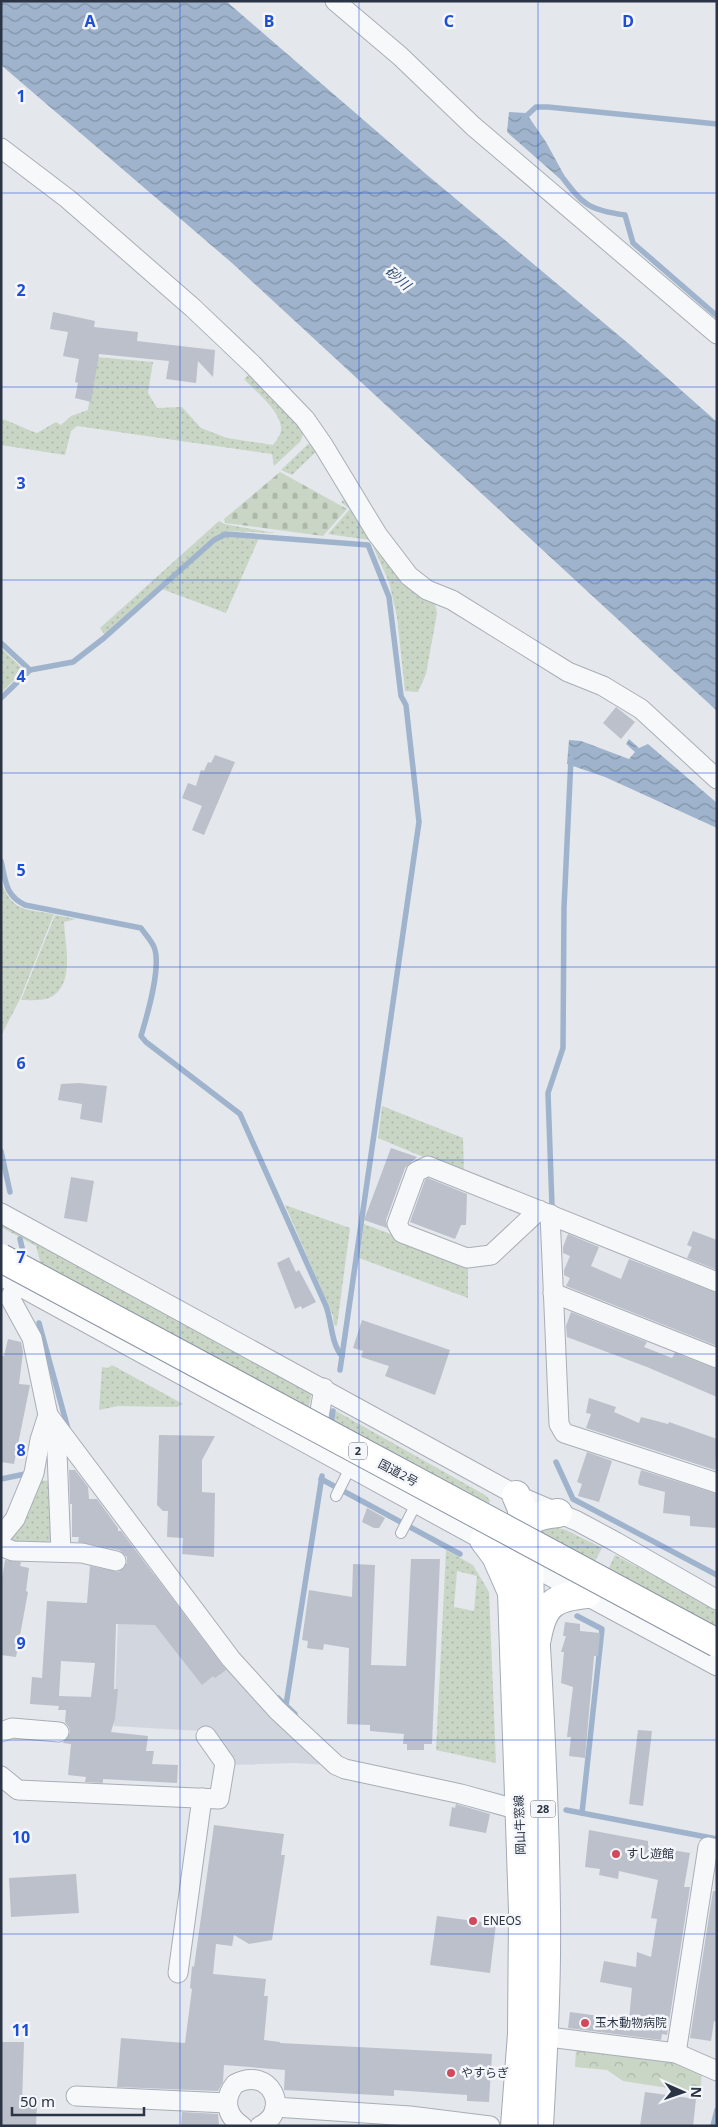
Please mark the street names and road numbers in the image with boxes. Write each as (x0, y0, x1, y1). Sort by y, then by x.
road number: 2 (349, 1442, 367, 1460)
street label: 国道2号 (375, 1455, 421, 1490)
street label: 岡山牛窓線 (510, 1795, 529, 1855)
road number: 28 (530, 1800, 556, 1818)

